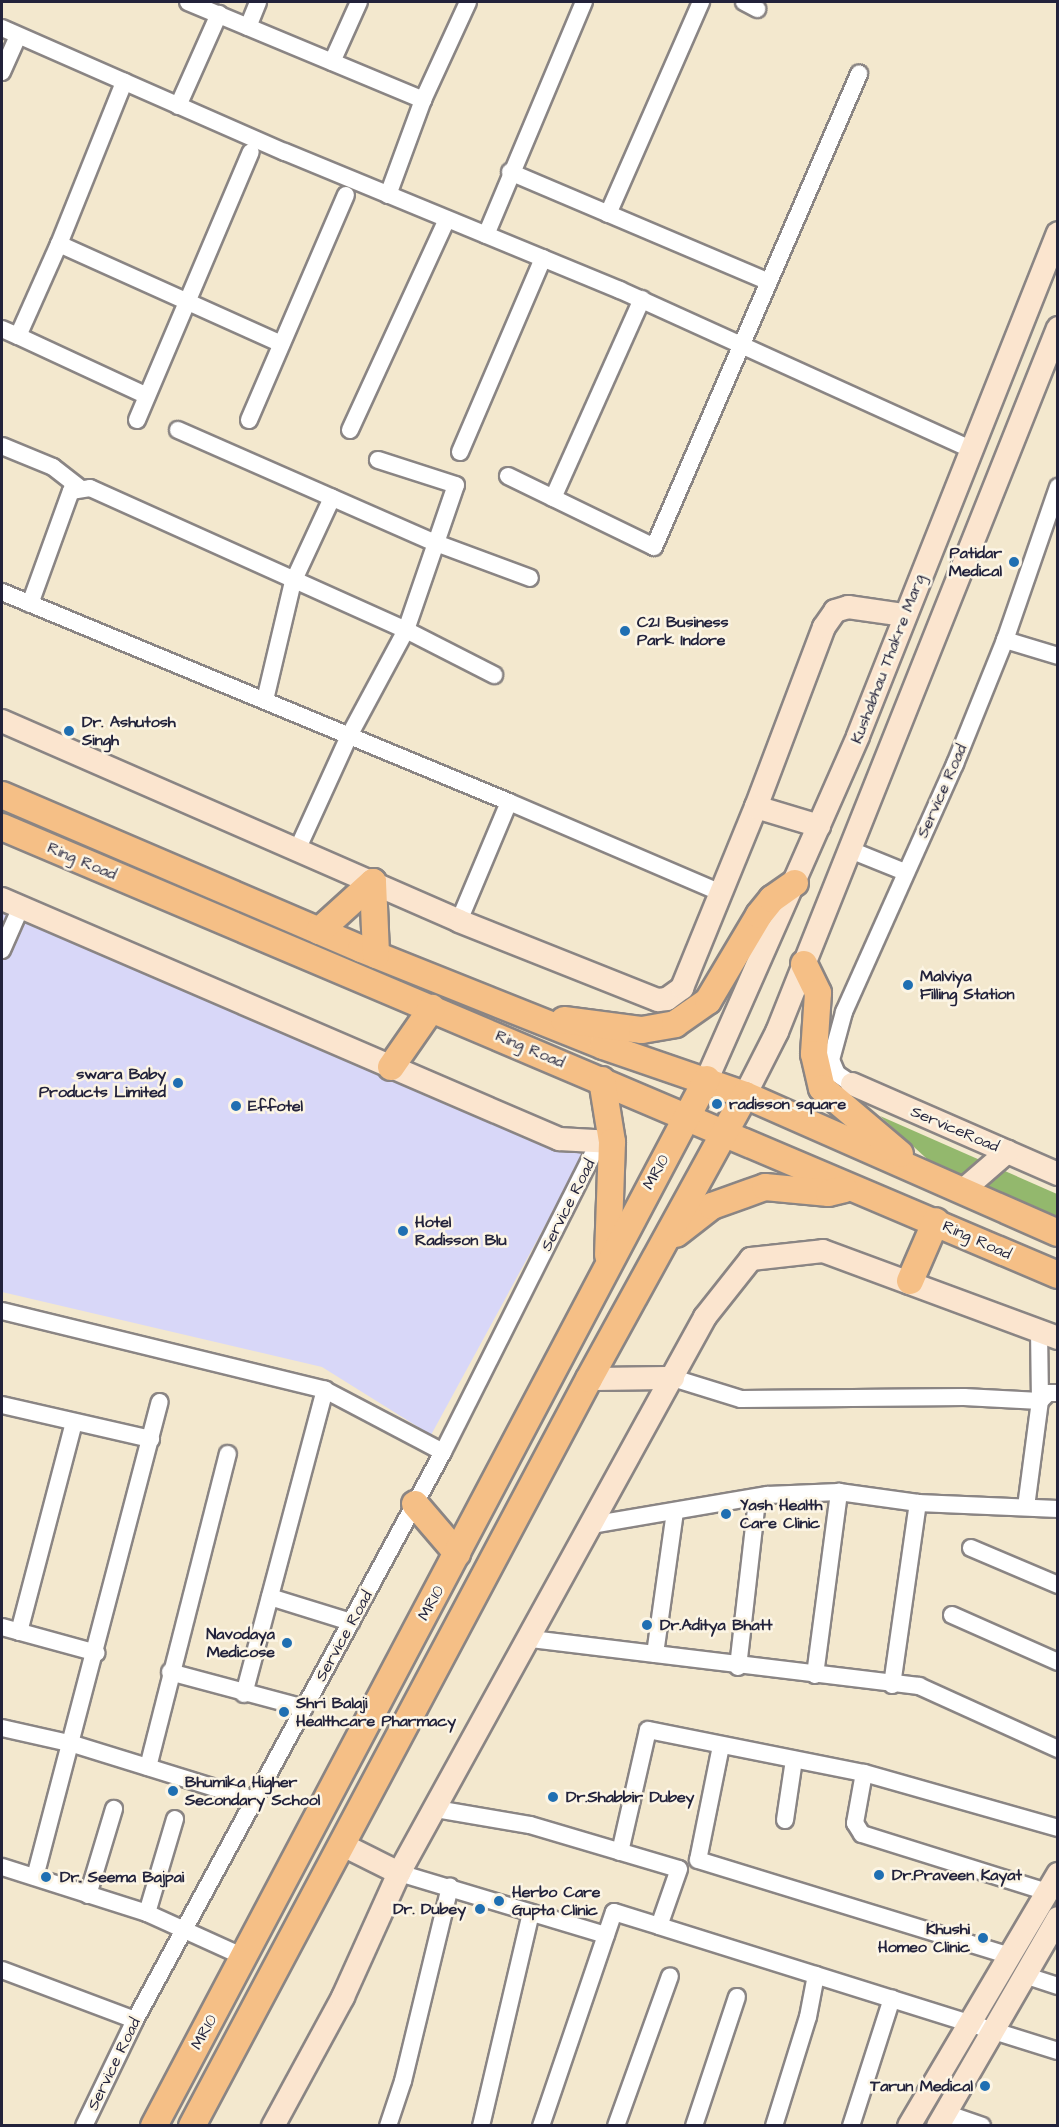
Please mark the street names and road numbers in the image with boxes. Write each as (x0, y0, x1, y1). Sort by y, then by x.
street label: Kushabhau Thakre Marg (847, 572, 929, 746)
street label: Service Road (913, 741, 971, 841)
street label: Ring Road (45, 838, 119, 884)
street label: Ring Road (493, 1026, 567, 1072)
street label: ServiceRoad (908, 1102, 1002, 1156)
street label: MR10 (639, 1151, 673, 1193)
street label: Service Road (537, 1156, 599, 1254)
street label: Ring Road (940, 1216, 1014, 1264)
street label: MR10 (414, 1582, 448, 1624)
street label: Service Road (311, 1587, 377, 1685)
street label: MR10 (187, 2011, 221, 2053)
street label: Service Road (83, 2015, 145, 2113)

